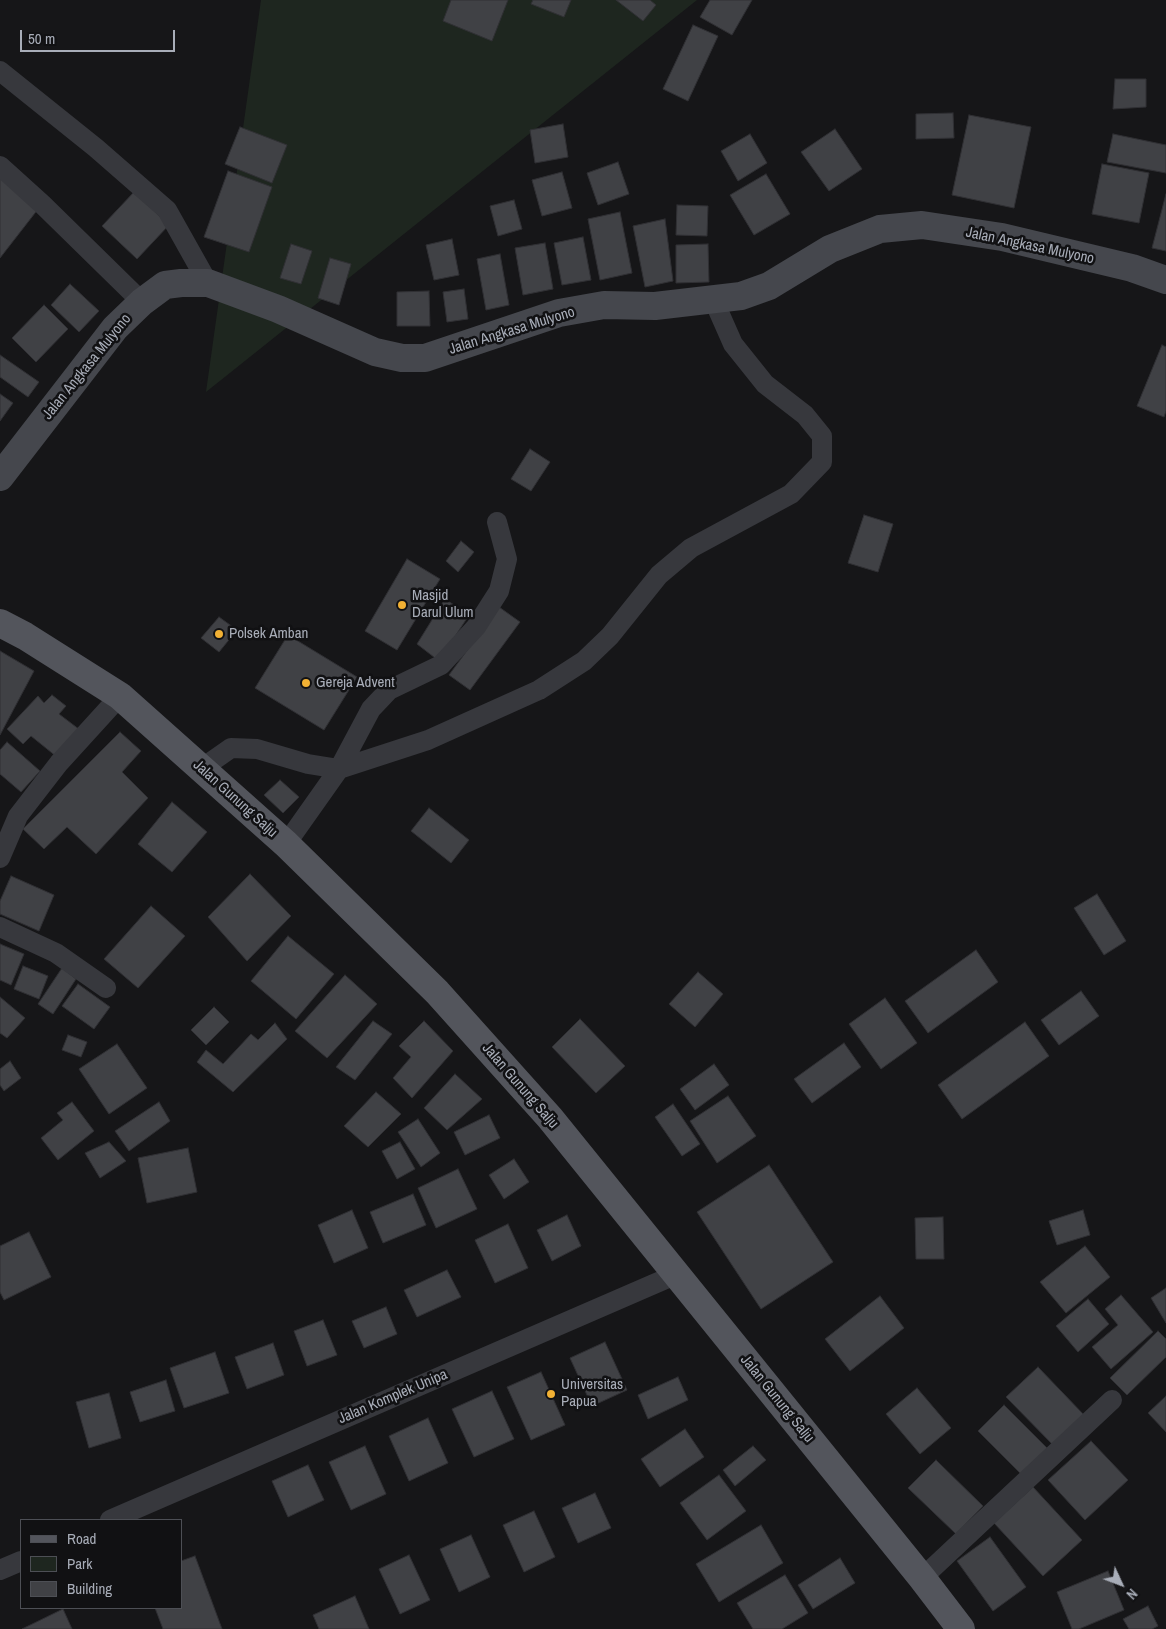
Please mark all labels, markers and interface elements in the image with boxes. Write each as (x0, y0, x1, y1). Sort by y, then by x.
scale bar (22, 20, 178, 52)
text: 50 m (28, 28, 55, 49)
street label: Jalan Angkasa Mulyono (964, 224, 1096, 268)
street label: Jalan Angkasa Mulyono (447, 303, 577, 359)
street label: Jalan Angkasa Mulyono (39, 311, 135, 423)
place label: Masjid Darul Ulum (412, 587, 473, 622)
marker: Masjid Darul Ulum (396, 599, 408, 611)
place label: Polsek Amban (229, 625, 308, 643)
marker: Polsek Amban (213, 628, 225, 640)
place label: Gereja Advent (316, 674, 395, 692)
marker: Gereja Advent (300, 677, 312, 689)
street label: Jalan Gunung Salju (189, 756, 281, 842)
street label: Jalan Gunung Salju (478, 1040, 562, 1132)
street label: Jalan Gunung Salju (736, 1352, 818, 1446)
street label: Jalan Komplek Unipa (336, 1366, 450, 1428)
place label: Universitas Papua (561, 1376, 623, 1411)
marker: Universitas Papua (545, 1388, 557, 1400)
legend (20, 1519, 182, 1609)
text: Road (67, 1528, 96, 1549)
text: Park (67, 1553, 92, 1574)
north arrow (1096, 1559, 1146, 1609)
text: Building (67, 1578, 112, 1599)
text: N (1123, 1585, 1141, 1603)

